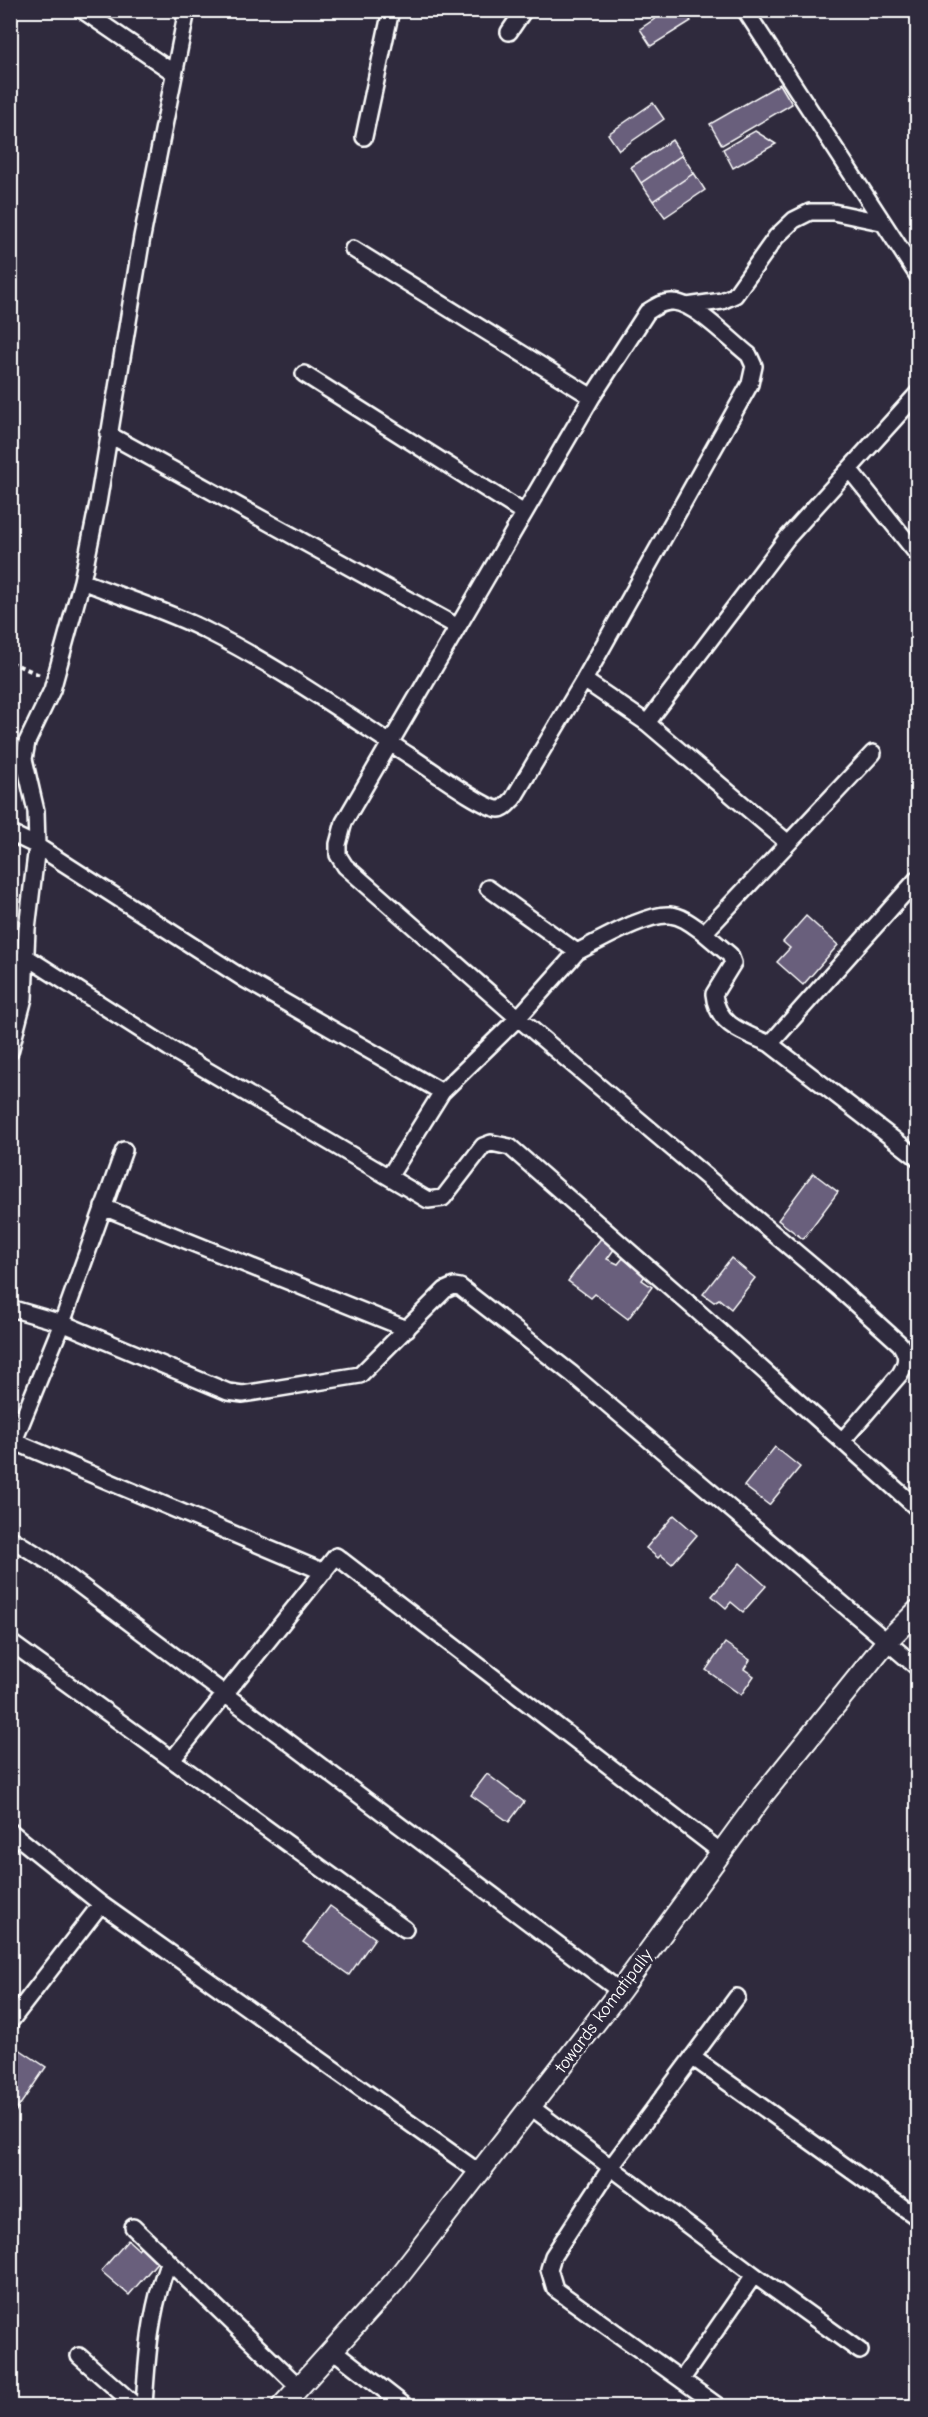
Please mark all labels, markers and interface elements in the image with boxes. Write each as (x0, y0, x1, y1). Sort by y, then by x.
street label: towards komatipally (550, 1944, 658, 2078)

